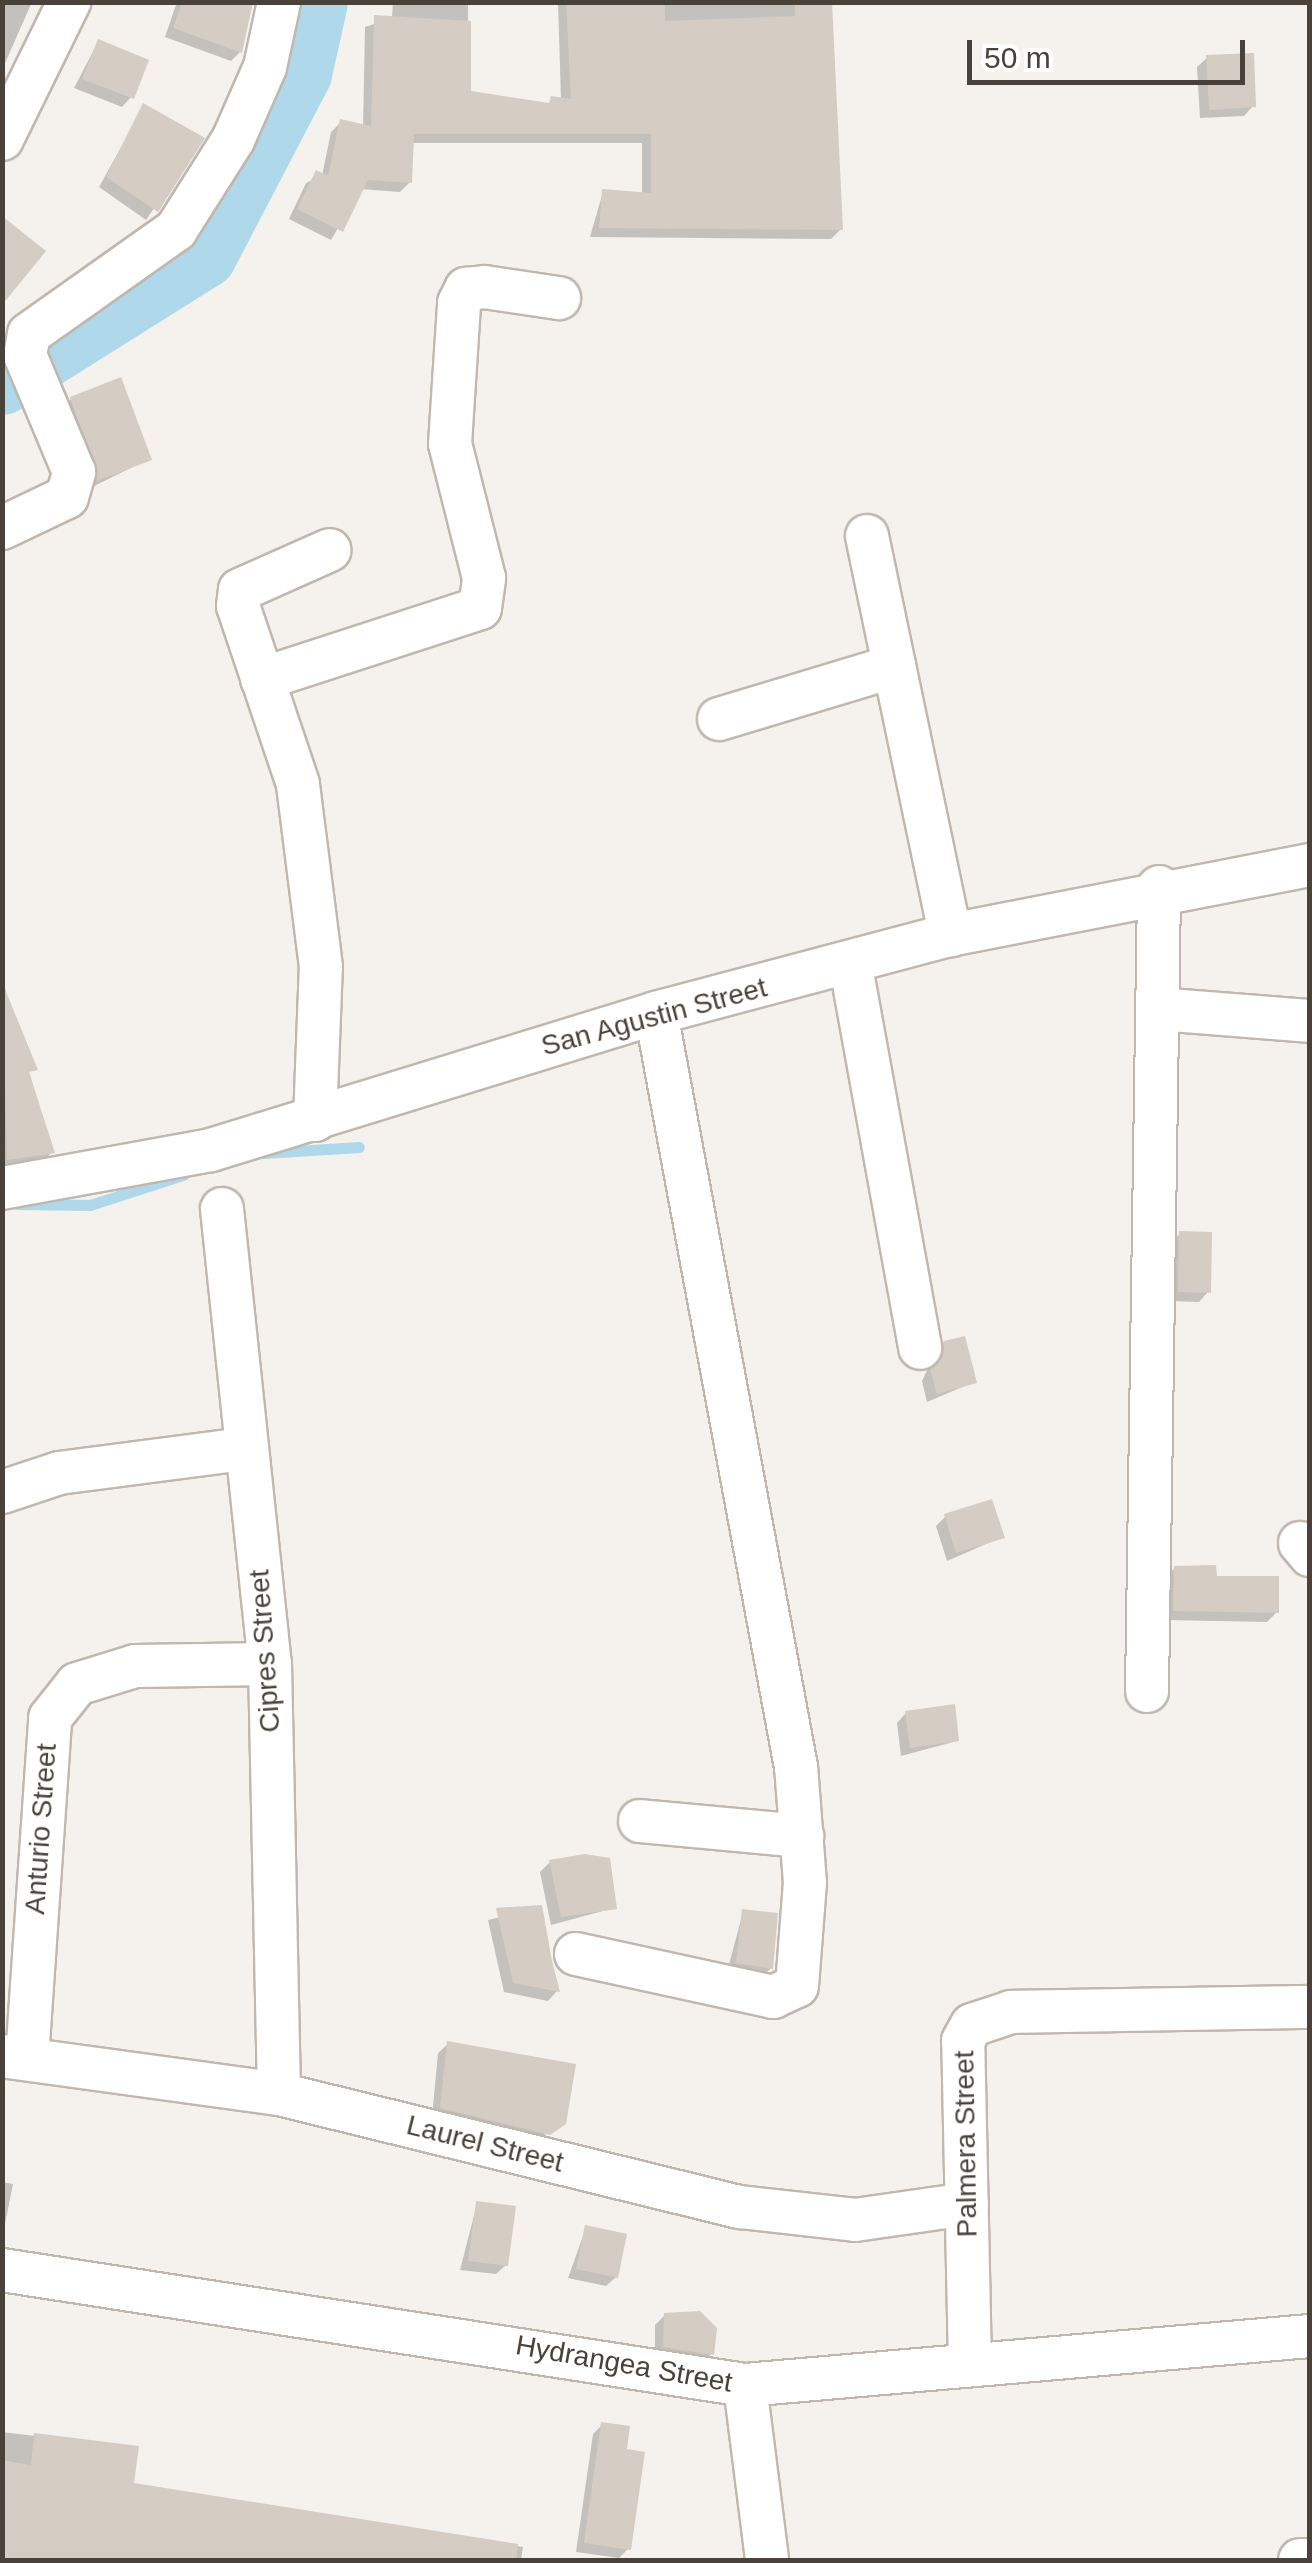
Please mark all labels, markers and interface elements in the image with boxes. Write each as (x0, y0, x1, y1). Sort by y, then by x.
scale bar (972, 20, 1250, 82)
text: 50 m (984, 41, 1051, 74)
street label: San Agustin Street (537, 971, 771, 1063)
street label: Cipres Street (243, 1568, 287, 1734)
street label: Anturio Street (18, 1742, 64, 1916)
street label: Palmera Street (948, 2050, 984, 2238)
street label: Laurel Street (403, 2108, 567, 2180)
street label: Hydrangea Street (513, 2328, 735, 2400)

